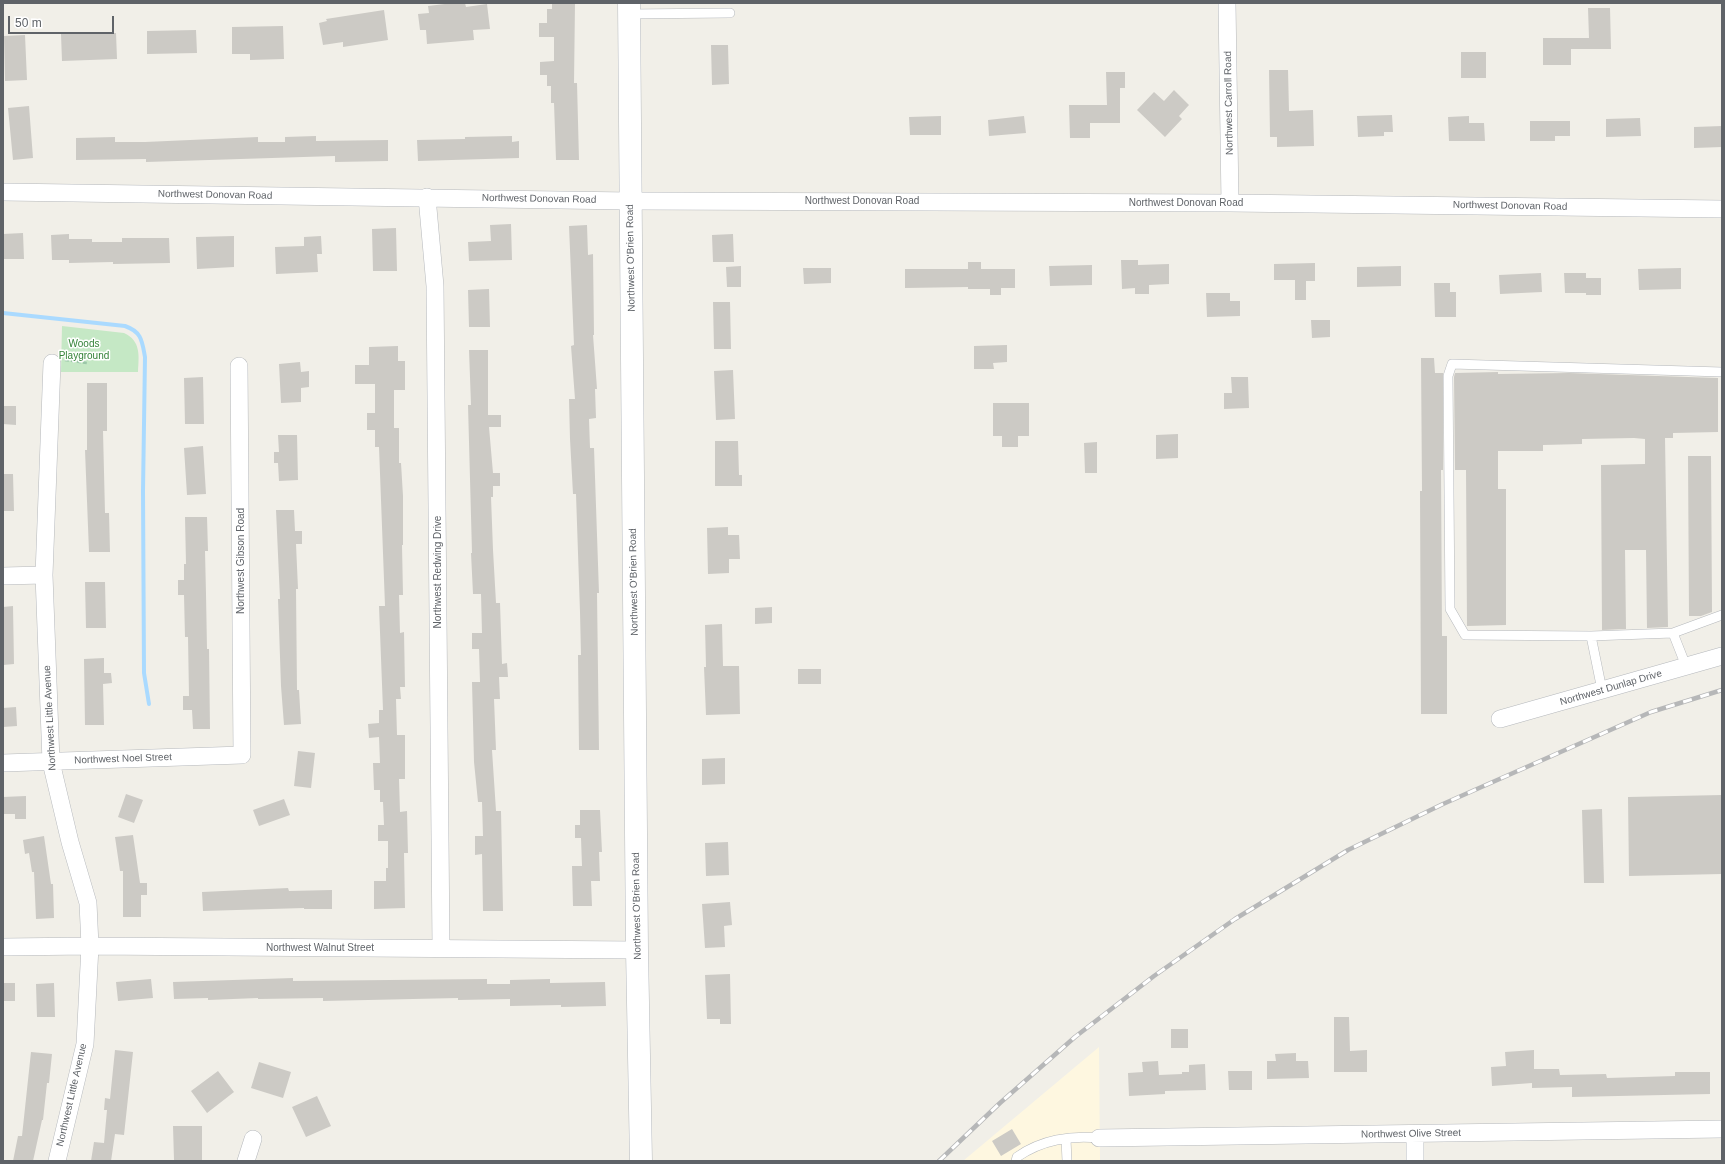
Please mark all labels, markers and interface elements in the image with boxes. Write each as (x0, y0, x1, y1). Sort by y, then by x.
scale bar (10, 8, 116, 34)
text: 50 m (15, 16, 42, 30)
street label: Northwest Carroll Road (1222, 51, 1236, 155)
street label: Northwest Donovan Road (158, 188, 272, 202)
street label: Northwest Donovan Road (482, 192, 596, 206)
street label: Northwest Donovan Road (805, 195, 919, 207)
street label: Northwest Donovan Road (1129, 197, 1243, 209)
street label: Northwest Donovan Road (1453, 199, 1567, 213)
street label: Northwest O'Brien Road (624, 204, 638, 312)
park label: Woods Playground (59, 338, 109, 362)
street label: Northwest Gibson Road (235, 508, 247, 614)
street label: Northwest Redwing Drive (432, 516, 444, 628)
street label: Northwest O'Brien Road (627, 528, 641, 636)
street label: Northwest Little Avenue (41, 665, 59, 771)
street label: Northwest Dunlap Drive (1559, 668, 1663, 708)
street label: Northwest Noel Street (74, 751, 172, 767)
street label: Northwest O'Brien Road (630, 852, 644, 960)
street label: Northwest Walnut Street (266, 942, 374, 954)
street label: Northwest Little Avenue (54, 1042, 90, 1148)
street label: Northwest Olive Street (1361, 1127, 1461, 1141)

